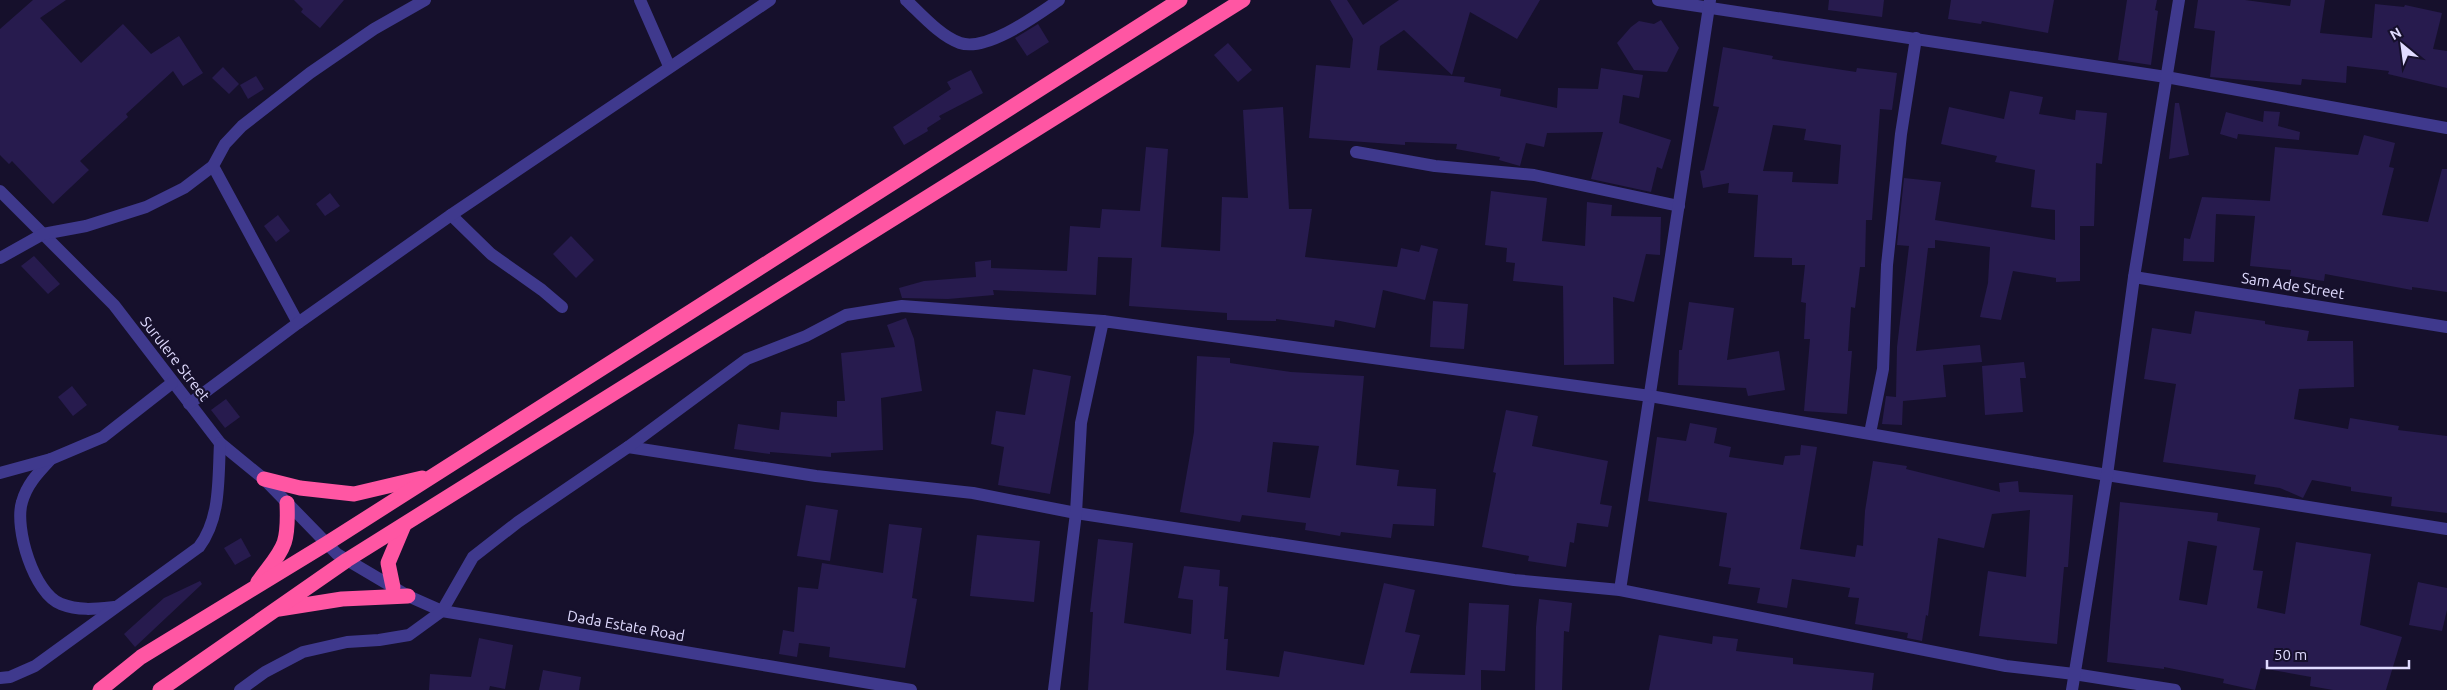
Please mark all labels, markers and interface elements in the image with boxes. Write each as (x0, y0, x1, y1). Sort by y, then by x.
north arrow (2377, 20, 2427, 70)
text: N (2387, 24, 2404, 43)
street label: Sam Ade Street (2240, 269, 2346, 302)
street label: Surulere Street (137, 313, 214, 404)
street label: Dada Estate Road (566, 607, 686, 644)
scale bar (2267, 638, 2410, 670)
text: 50 m (2274, 646, 2307, 663)

